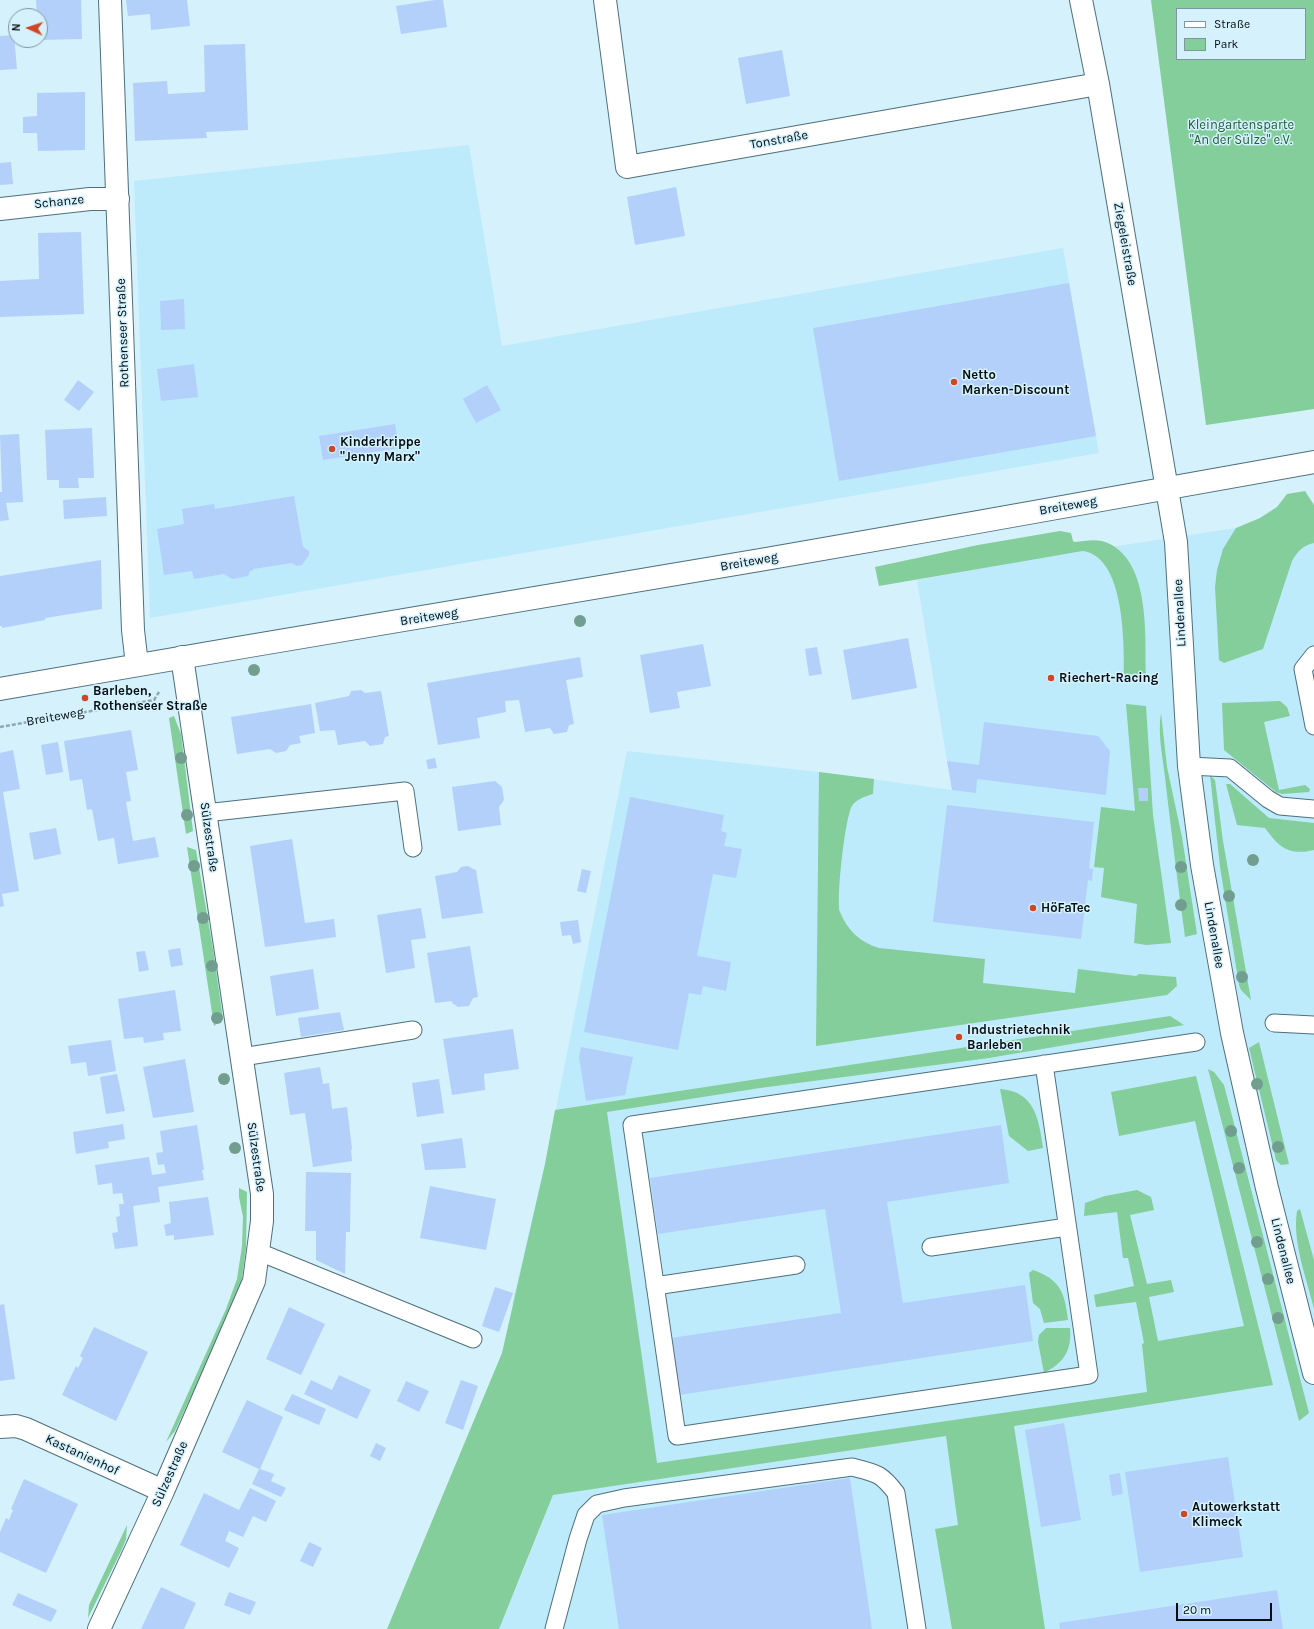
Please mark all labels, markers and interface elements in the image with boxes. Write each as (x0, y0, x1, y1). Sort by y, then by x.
north arrow (8, 8, 48, 48)
legend (1176, 8, 1306, 60)
text: Straße (1214, 17, 1250, 31)
text: N (10, 23, 23, 32)
text: Park (1214, 37, 1238, 51)
park label: Kleingartensparte "An der Sülze" e.V. (1188, 117, 1294, 148)
street label: Tonstraße (749, 127, 809, 153)
street label: Schanze (33, 192, 85, 212)
street label: Ziegeleistraße (1110, 201, 1140, 287)
street label: Rothenseer Straße (113, 278, 133, 388)
place label: Netto Marken-Discount (962, 367, 1069, 398)
marker: Netto Marken-Discount (949, 377, 959, 387)
place label: Kinderkrippe "Jenny Marx" (340, 434, 421, 465)
marker: Kinderkrippe "Jenny Marx" (327, 444, 337, 454)
street label: Breiteweg (1038, 493, 1098, 519)
street label: Breiteweg (719, 549, 779, 575)
street label: Lindenallee (1170, 579, 1190, 647)
street label: Breiteweg (399, 605, 459, 629)
place label: Riechert-Racing (1059, 670, 1158, 686)
marker: Riechert-Racing (1046, 673, 1056, 683)
place label: Barleben, Rothenseer Straße (93, 683, 207, 714)
marker: Barleben, Rothenseer Straße (80, 693, 90, 703)
street label: Breiteweg (25, 704, 85, 730)
street label: Sülzestraße (196, 801, 222, 873)
place label: HöFaTec (1041, 900, 1090, 916)
street label: Lindenallee (1200, 900, 1228, 970)
marker: HöFaTec (1028, 903, 1038, 913)
place label: Industrietechnik Barleben (967, 1022, 1070, 1053)
marker: Industrietechnik Barleben (954, 1032, 964, 1042)
street label: Sülzestraße (243, 1121, 269, 1193)
street label: Lindenallee (1267, 1216, 1299, 1286)
street label: Kastanienhof (43, 1431, 121, 1479)
street label: Sülzestraße (149, 1439, 191, 1509)
place label: Autowerkstatt Klimeck (1192, 1499, 1280, 1530)
marker: Autowerkstatt Klimeck (1179, 1509, 1189, 1519)
scale bar (1178, 1595, 1274, 1621)
text: 20 m (1183, 1603, 1211, 1617)

